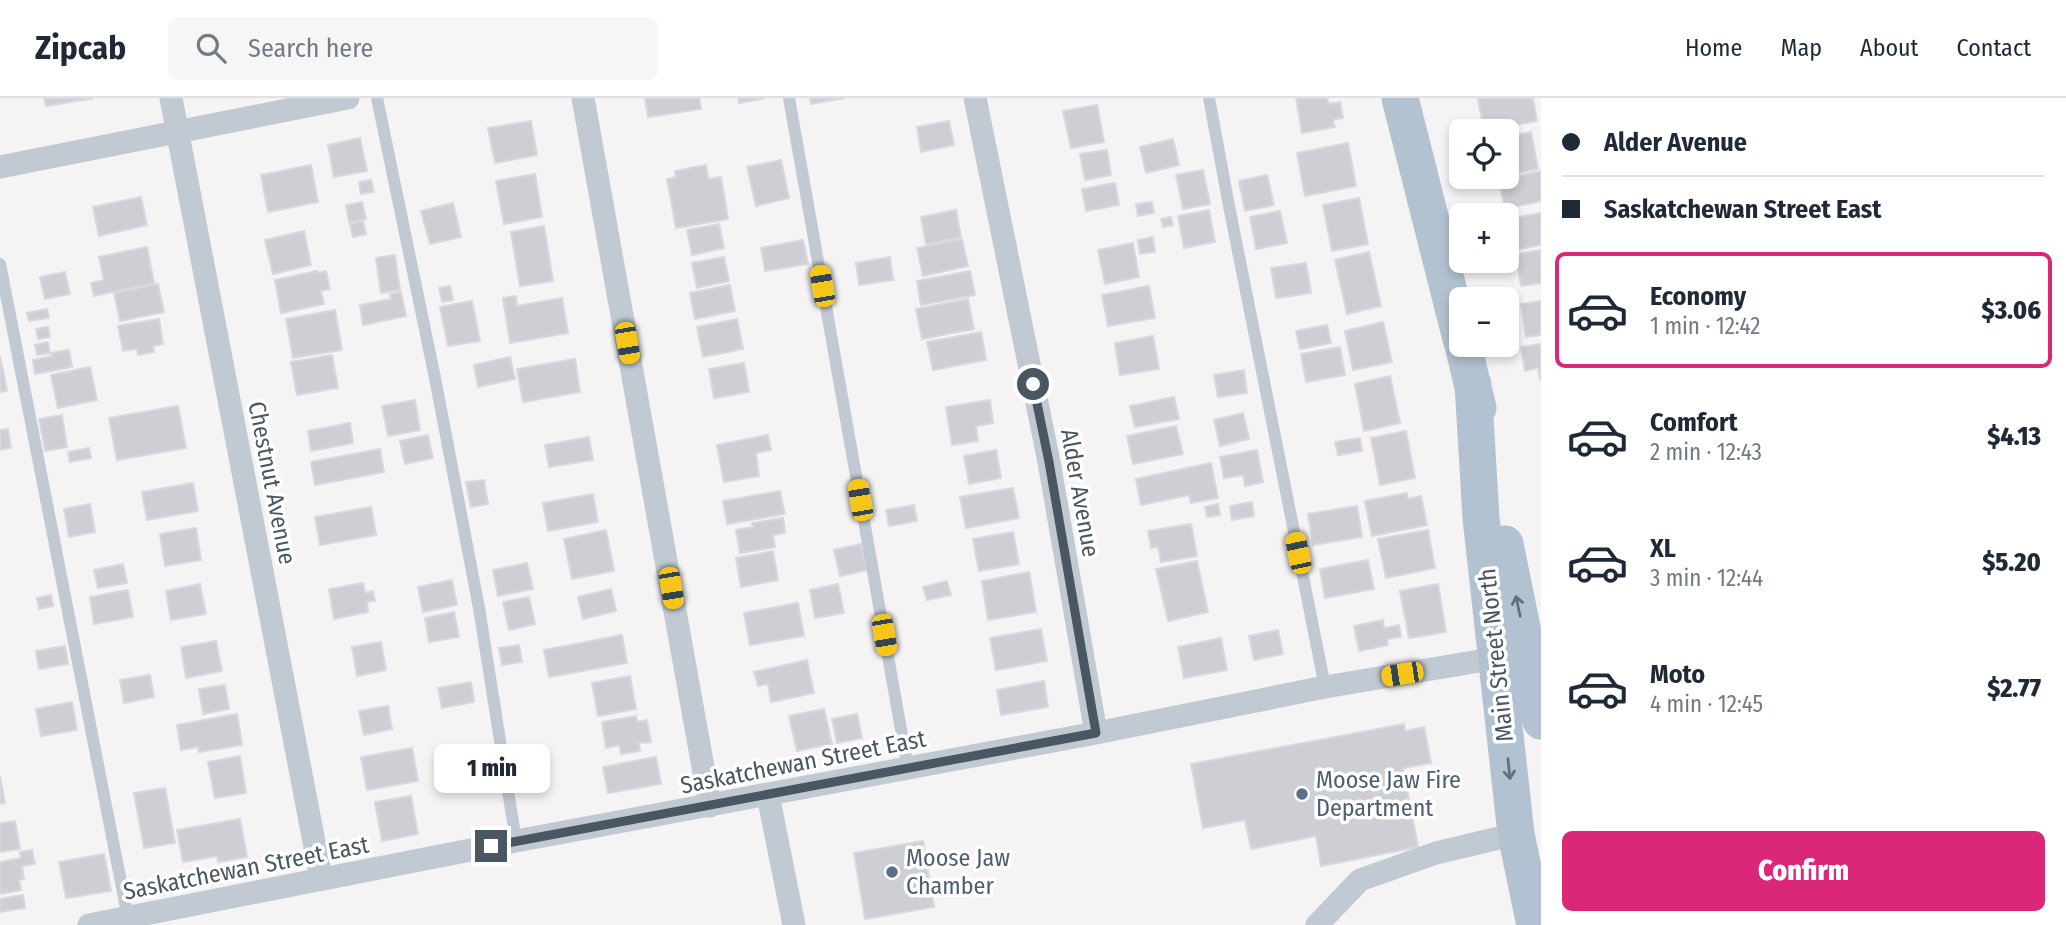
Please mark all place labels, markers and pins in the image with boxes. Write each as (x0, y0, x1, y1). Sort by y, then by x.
place label: Moose Jaw Fire Department (1316, 766, 1461, 822)
marker: Moose Jaw Fire Department (1294, 786, 1310, 802)
place label: Moose Jaw Chamber (906, 844, 1010, 900)
marker: Moose Jaw Chamber (884, 864, 900, 880)

